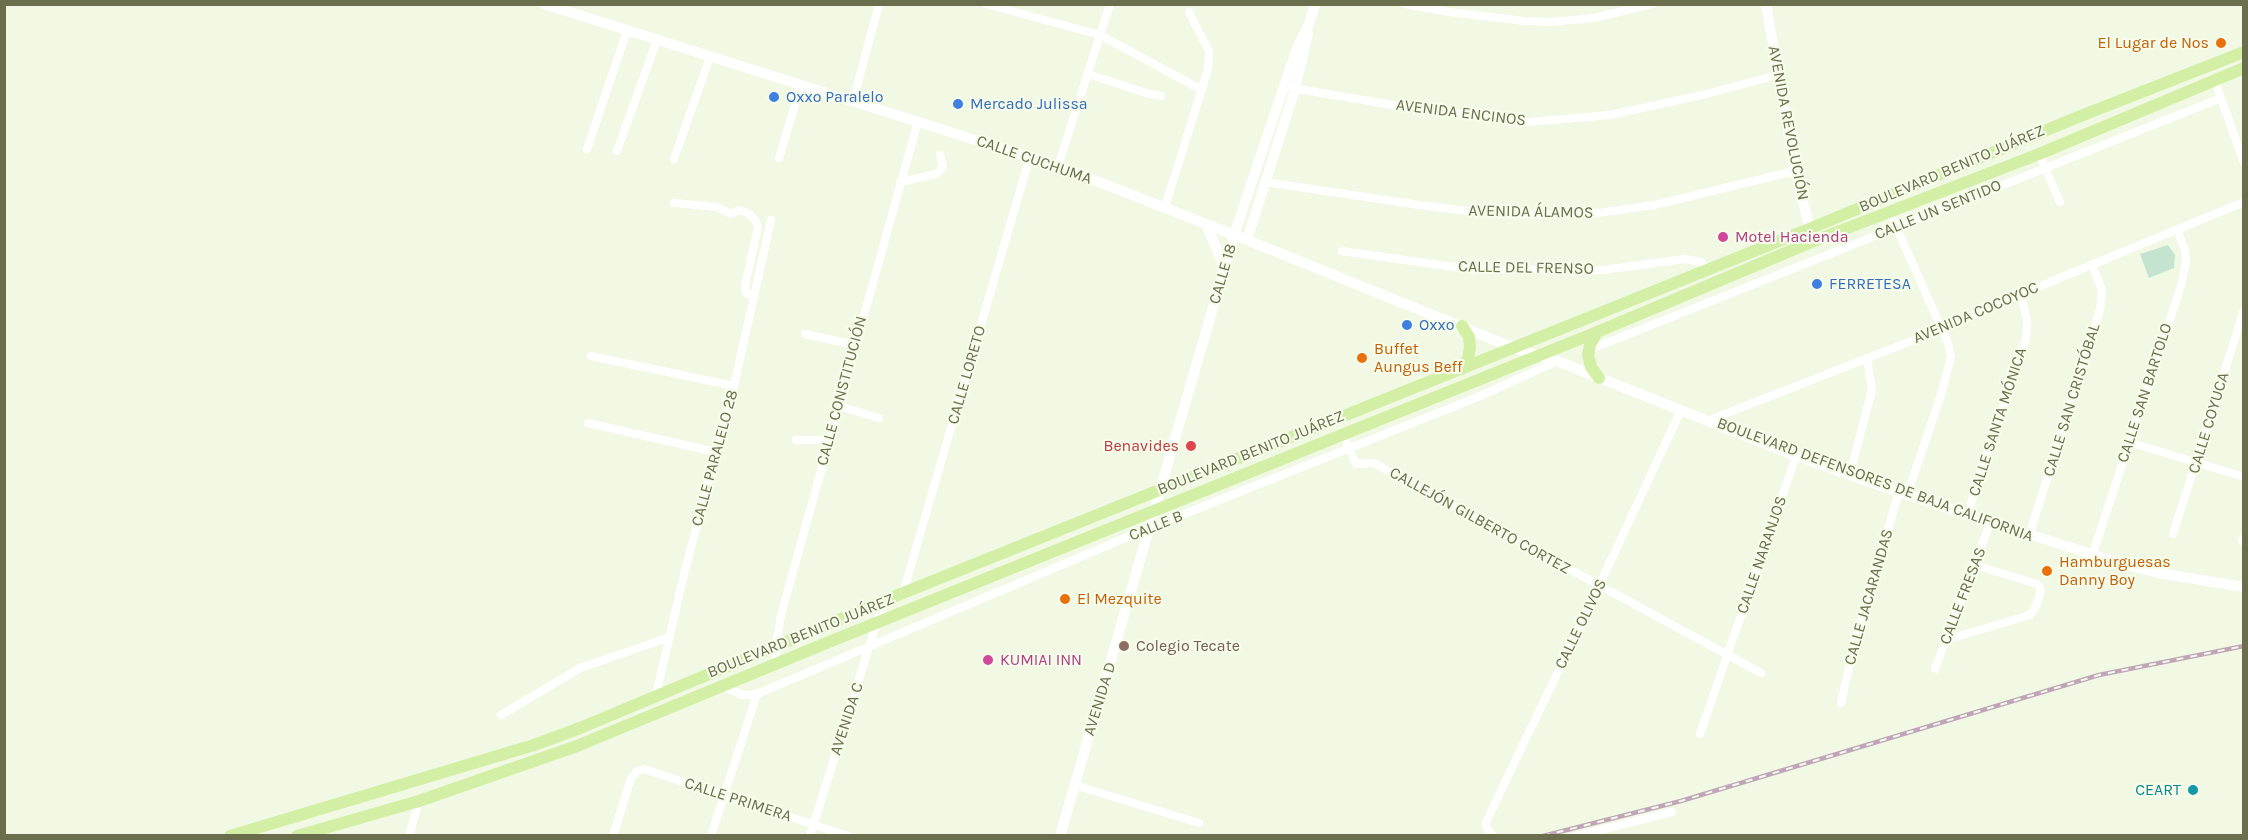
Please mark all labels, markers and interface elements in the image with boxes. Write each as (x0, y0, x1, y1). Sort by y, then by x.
place label: El Lugar de Nos (2098, 33, 2209, 53)
marker: El Lugar de Nos (2214, 36, 2228, 50)
street label: AVENIDA REVOLUCIÓN (1764, 44, 1812, 202)
place label: Oxxo Paralelo (786, 87, 883, 107)
marker: Oxxo Paralelo (767, 90, 781, 104)
place label: Mercado Julissa (970, 94, 1088, 114)
street label: AVENIDA ENCINOS (1395, 95, 1527, 131)
marker: Mercado Julissa (951, 97, 965, 111)
street label: BOULEVARD BENITO JUÁREZ (1856, 121, 2048, 217)
street label: CALLE CUCHUMA (974, 131, 1094, 189)
street label: CALLE UN SENTIDO (1872, 176, 2004, 244)
street label: AVENIDA ÁLAMOS (1468, 201, 1594, 223)
place label: Motel Hacienda (1735, 227, 1848, 247)
marker: Motel Hacienda (1716, 230, 1730, 244)
street label: CALLE 18 (1205, 242, 1241, 306)
street label: CALLE DEL FRENSO (1458, 257, 1594, 279)
place label: FERRETESA (1829, 274, 1911, 294)
marker: FERRETESA (1810, 277, 1824, 291)
street label: AVENIDA COCOYOC (1910, 278, 2042, 348)
street label: CALLE CONSTITUCIÓN (813, 314, 871, 468)
place label: Oxxo (1419, 315, 1454, 335)
marker: Oxxo (1400, 318, 1414, 332)
street label: CALLE SAN CRISTÓBAL (2040, 321, 2104, 479)
street label: CALLE SAN BARTOLO (2113, 321, 2177, 465)
street label: CALLE LORETO (944, 323, 990, 427)
place label: Buffet Aungus Beff (1374, 339, 1463, 377)
street label: CALLE SANTA MÓNICA (1965, 345, 2031, 499)
marker: Buffet Aungus Beff (1355, 351, 1369, 365)
street label: CALLE COYUCA (2184, 370, 2234, 476)
street label: CALLE PARALELO 28 (688, 388, 742, 528)
street label: BOULEVARD BENITO JUÁREZ (1155, 407, 1347, 499)
street label: BOULEVARD DEFENSORES DE BAJA CALIFORNIA (1714, 414, 2036, 546)
place label: Benavides (1103, 436, 1179, 456)
marker: Benavides (1184, 439, 1198, 453)
street label: CALLEJÓN GILBERTO CORTEZ (1386, 463, 1574, 579)
street label: CALLE NARANJOS (1733, 494, 1791, 616)
street label: CALLE B (1126, 506, 1186, 546)
street label: CALLE JACARANDAS (1840, 527, 1898, 667)
street label: CALLE FRESAS (1936, 545, 1990, 647)
place label: Hamburguesas Danny Boy (2059, 552, 2171, 590)
marker: Hamburguesas Danny Boy (2040, 564, 2054, 578)
street label: CALLE OLIVOS (1551, 576, 1611, 672)
place label: El Mezquite (1077, 589, 1162, 609)
street label: BOULEVARD BENITO JUÁREZ (705, 590, 897, 682)
marker: El Mezquite (1058, 592, 1072, 606)
place label: Colegio Tecate (1136, 636, 1240, 656)
marker: Colegio Tecate (1117, 639, 1131, 653)
place label: KUMIAI INN (1000, 650, 1082, 670)
marker: KUMIAI INN (981, 653, 995, 667)
street label: AVENIDA D (1080, 660, 1120, 738)
street label: AVENIDA C (826, 680, 868, 758)
street label: CALLE PRIMERA (682, 774, 794, 826)
place label: CEART (2135, 780, 2181, 800)
marker: CEART (2186, 783, 2200, 797)

